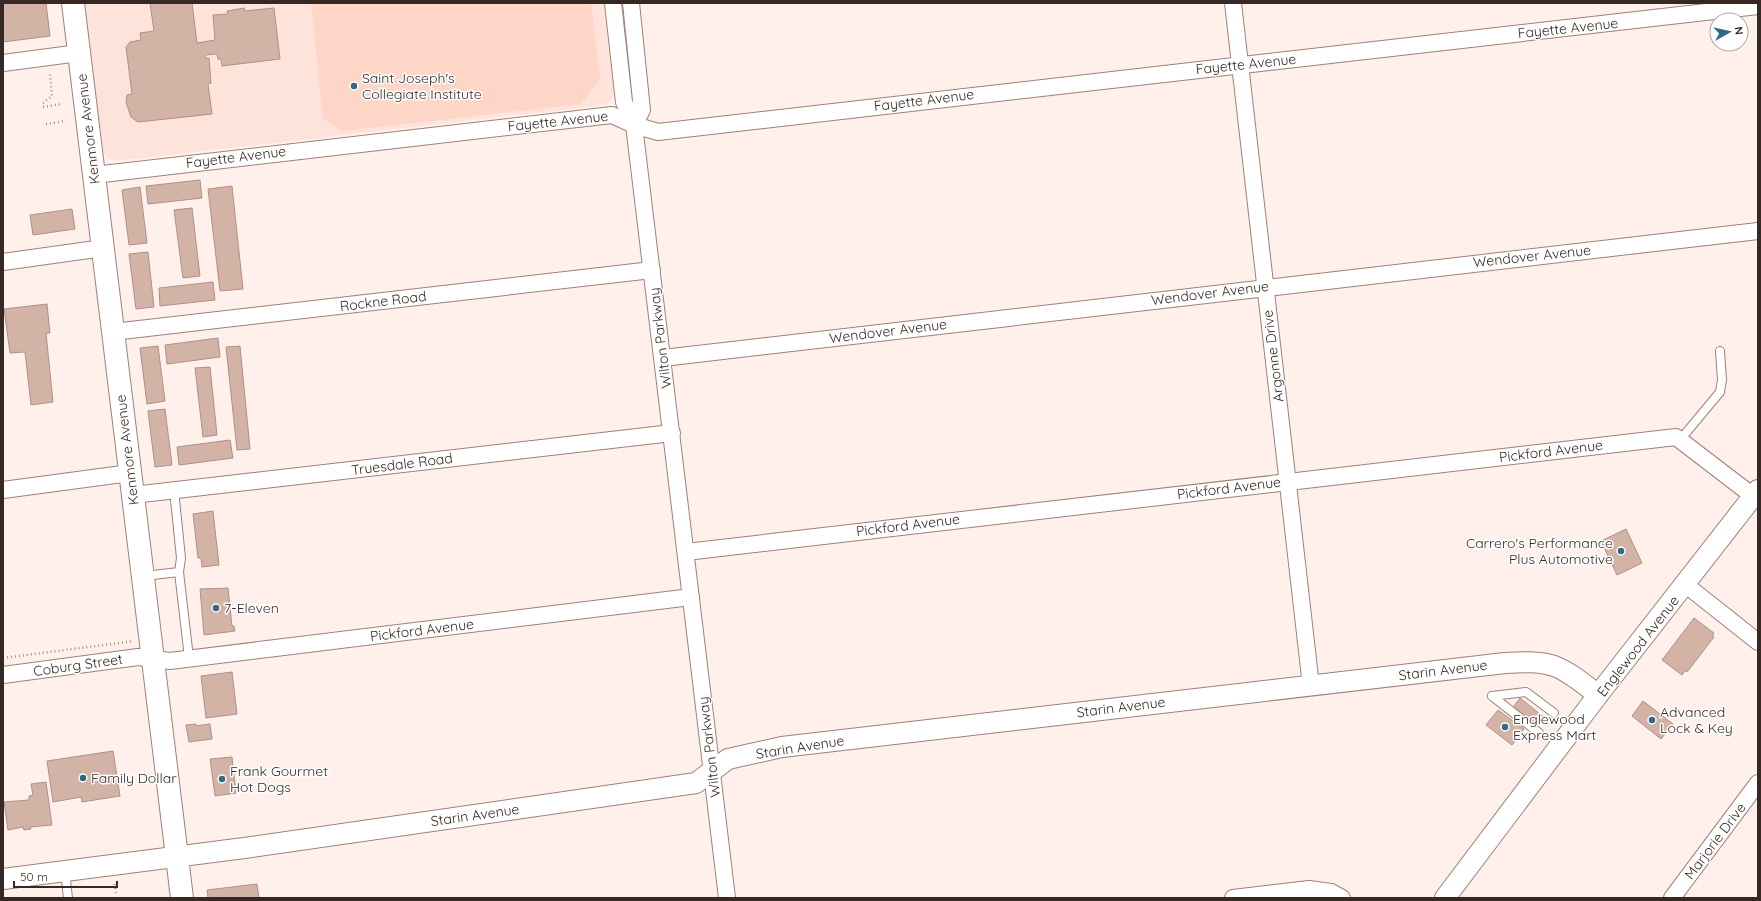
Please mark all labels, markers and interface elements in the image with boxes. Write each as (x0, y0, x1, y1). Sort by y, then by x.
north arrow (1709, 12, 1749, 52)
street label: Fayette Avenue (1517, 14, 1619, 42)
text: N (1731, 26, 1746, 36)
street label: Fayette Avenue (1195, 50, 1297, 78)
place label: Saint Joseph's Collegiate Institute (362, 69, 482, 103)
street label: Kenmore Avenue (72, 73, 104, 185)
marker: Saint Joseph's Collegiate Institute (349, 81, 359, 91)
street label: Fayette Avenue (873, 85, 975, 115)
street label: Fayette Avenue (507, 107, 609, 135)
street label: Fayette Avenue (185, 142, 287, 172)
street label: Wendover Avenue (1472, 241, 1592, 271)
street label: Wendover Avenue (1150, 277, 1270, 309)
street label: Rockne Road (339, 287, 427, 315)
street label: Wilton Parkway (645, 287, 675, 389)
street label: Argonne Drive (1258, 309, 1288, 403)
street label: Wendover Avenue (828, 315, 948, 347)
street label: Kenmore Avenue (111, 394, 143, 506)
street label: Pickford Avenue (1498, 436, 1604, 466)
street label: Truesdale Road (350, 449, 454, 479)
street label: Pickford Avenue (1176, 473, 1282, 503)
street label: Pickford Avenue (855, 510, 961, 540)
place label: Carrero's Performance Plus Automotive (1466, 534, 1613, 568)
marker: Carrero's Performance Plus Automotive (1616, 546, 1626, 556)
street label: Englewood Avenue (1593, 592, 1683, 700)
place label: 7-Eleven (224, 599, 279, 617)
marker: 7-Eleven (211, 603, 221, 613)
street label: Pickford Avenue (369, 615, 475, 645)
street label: Coburg Street (32, 650, 124, 680)
street label: Starin Avenue (1398, 656, 1488, 684)
street label: Starin Avenue (1076, 693, 1166, 721)
street label: Wilton Parkway (694, 696, 724, 798)
place label: Advanced Lock & Key (1660, 703, 1733, 737)
place label: Englewood Express Mart (1513, 710, 1597, 744)
marker: Advanced Lock & Key (1647, 715, 1657, 725)
marker: Englewood Express Mart (1500, 722, 1510, 732)
street label: Starin Avenue (755, 731, 846, 763)
place label: Frank Gourmet Hot Dogs (230, 762, 328, 796)
place label: Family Dollar (91, 769, 177, 787)
marker: Family Dollar (78, 773, 88, 783)
marker: Frank Gourmet Hot Dogs (217, 774, 227, 784)
street label: Marjorie Drive (1680, 799, 1750, 883)
street label: Starin Avenue (430, 800, 521, 830)
scale bar (14, 863, 117, 889)
text: 50 m (20, 869, 48, 884)

